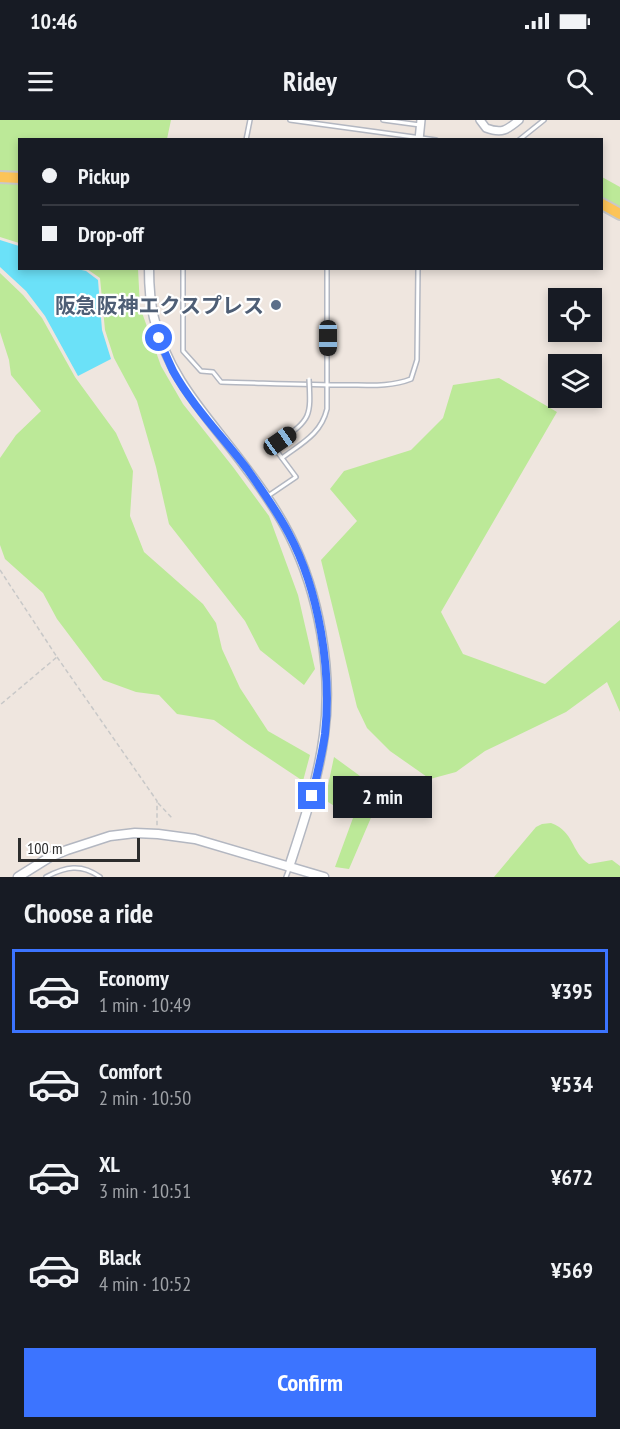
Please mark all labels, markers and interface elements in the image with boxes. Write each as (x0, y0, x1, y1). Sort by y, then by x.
text: 10:46 (30, 7, 78, 35)
text: Ridey (283, 64, 337, 98)
icon: menu (24, 65, 57, 98)
icon: search (563, 65, 596, 98)
text: Pickup (78, 162, 130, 190)
text: Drop-off (78, 220, 144, 248)
map controls (548, 288, 602, 408)
button: locate (548, 288, 602, 342)
place label: 阪急阪神エクスプレス (55, 292, 264, 319)
marker: 阪急阪神エクスプレス (269, 298, 283, 312)
car (319, 320, 337, 356)
route start (145, 324, 172, 351)
button: layers (548, 354, 602, 408)
car (260, 423, 300, 459)
callout: 2 min (333, 775, 432, 817)
route end (298, 782, 325, 809)
text: 2 min (362, 784, 403, 810)
scale bar (18, 835, 140, 862)
text: 100 m (27, 838, 62, 858)
text: Choose a ride (24, 896, 153, 930)
icon: car (27, 964, 81, 1018)
text: Economy (99, 964, 169, 992)
text: ¥395 (551, 977, 593, 1005)
text: 1 min · 10:49 (99, 992, 191, 1018)
icon: car (27, 1057, 81, 1111)
text: Comfort (99, 1057, 162, 1085)
text: ¥534 (551, 1070, 593, 1098)
text: 2 min · 10:50 (99, 1085, 191, 1111)
icon: car (27, 1150, 81, 1204)
text: XL (99, 1150, 120, 1178)
text: ¥672 (551, 1163, 593, 1191)
text: 3 min · 10:51 (99, 1178, 191, 1204)
icon: car (27, 1243, 81, 1297)
text: Black (99, 1243, 141, 1271)
text: ¥569 (551, 1256, 593, 1284)
text: 4 min · 10:52 (99, 1271, 191, 1297)
button: Confirm (24, 1348, 596, 1417)

